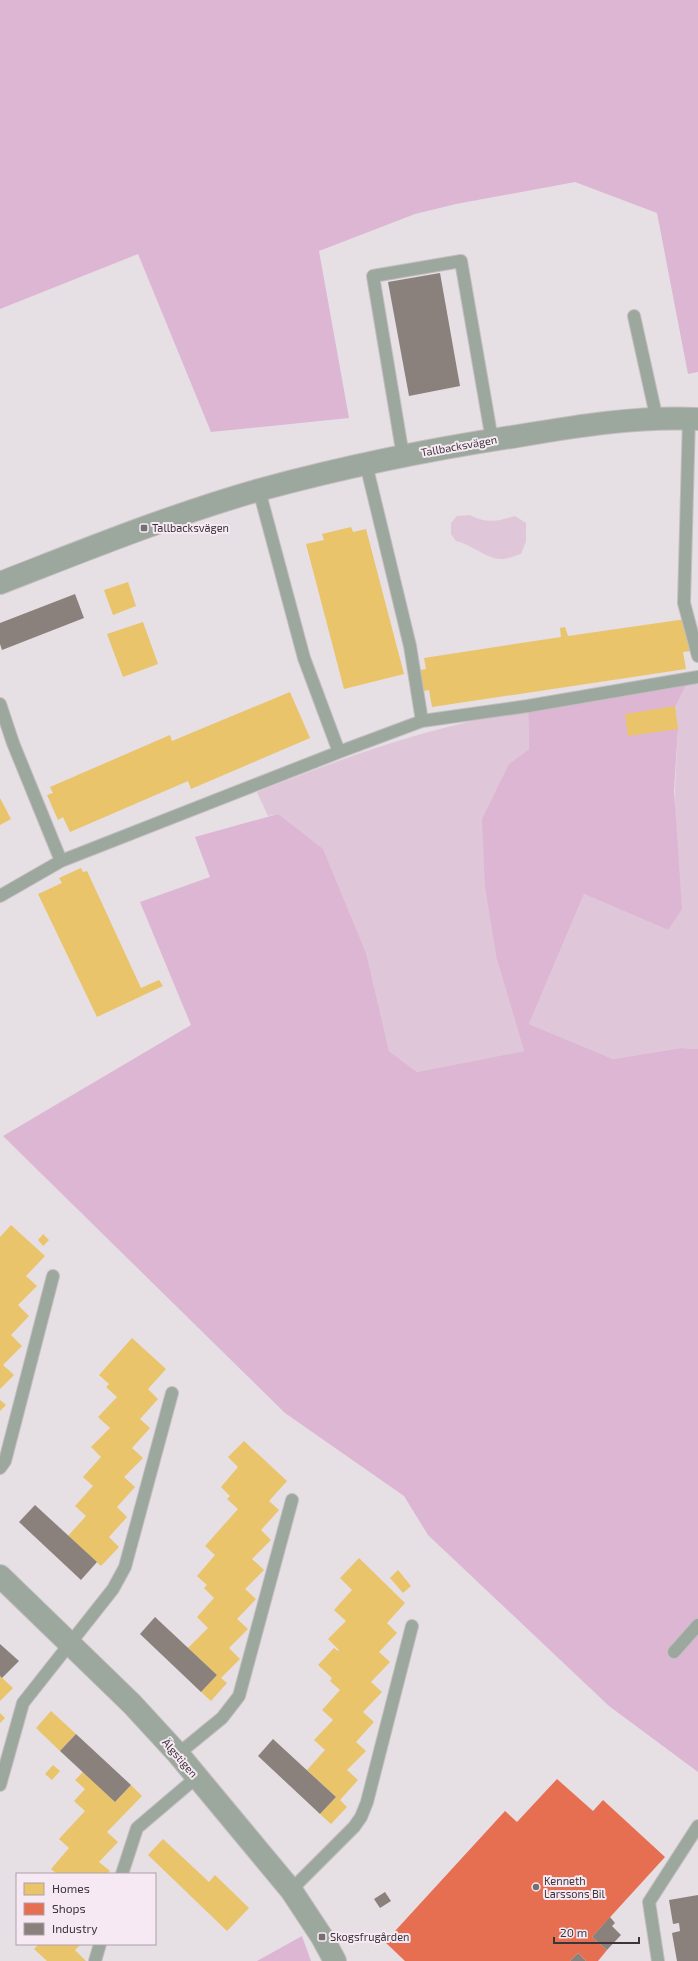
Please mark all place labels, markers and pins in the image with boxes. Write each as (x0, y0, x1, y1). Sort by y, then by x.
place label: Tallbacksvägen (152, 521, 229, 534)
marker: Tallbacksvägen (139, 523, 149, 533)
place label: Kenneth Larssons Bil (544, 1874, 606, 1900)
marker: Kenneth Larssons Bil (531, 1882, 541, 1892)
place label: Skogsfrugården (330, 1930, 409, 1943)
marker: Skogsfrugården (317, 1932, 327, 1942)

